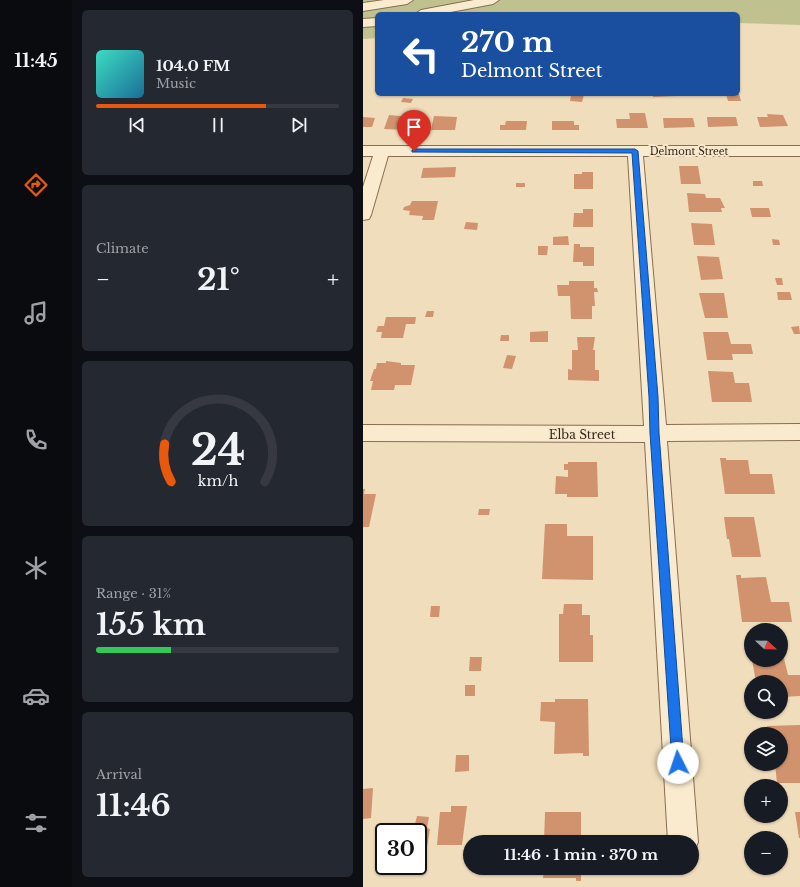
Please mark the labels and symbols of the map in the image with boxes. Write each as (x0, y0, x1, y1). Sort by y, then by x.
pin (397, 110, 431, 151)
street label: Delmont Street (650, 145, 729, 158)
street label: Elba Street (549, 427, 616, 442)
north arrow (744, 623, 788, 667)
position arrow (657, 742, 699, 784)
speed limit sign: 30 (375, 823, 427, 875)

